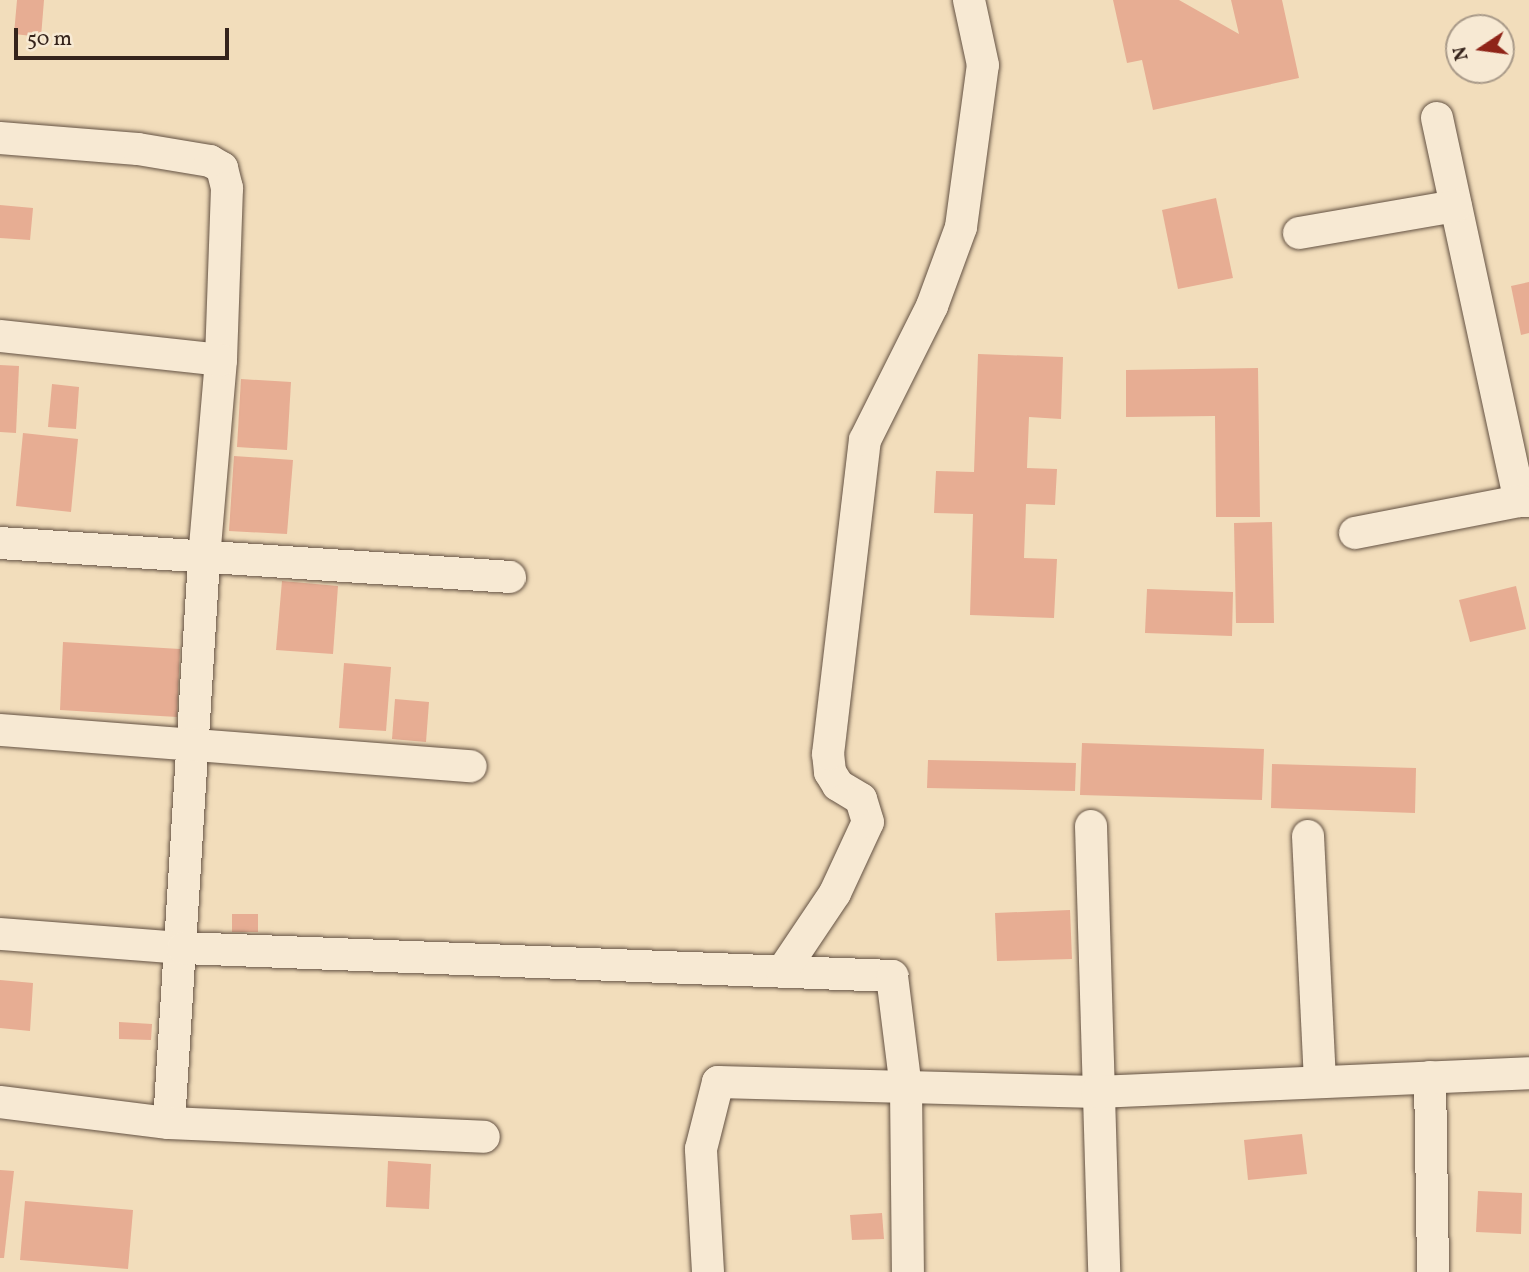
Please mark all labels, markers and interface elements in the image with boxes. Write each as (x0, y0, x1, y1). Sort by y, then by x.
scale bar (18, 14, 233, 58)
north arrow (1445, 14, 1515, 84)
text: 50 m (27, 25, 72, 54)
text: N (1447, 44, 1476, 63)

